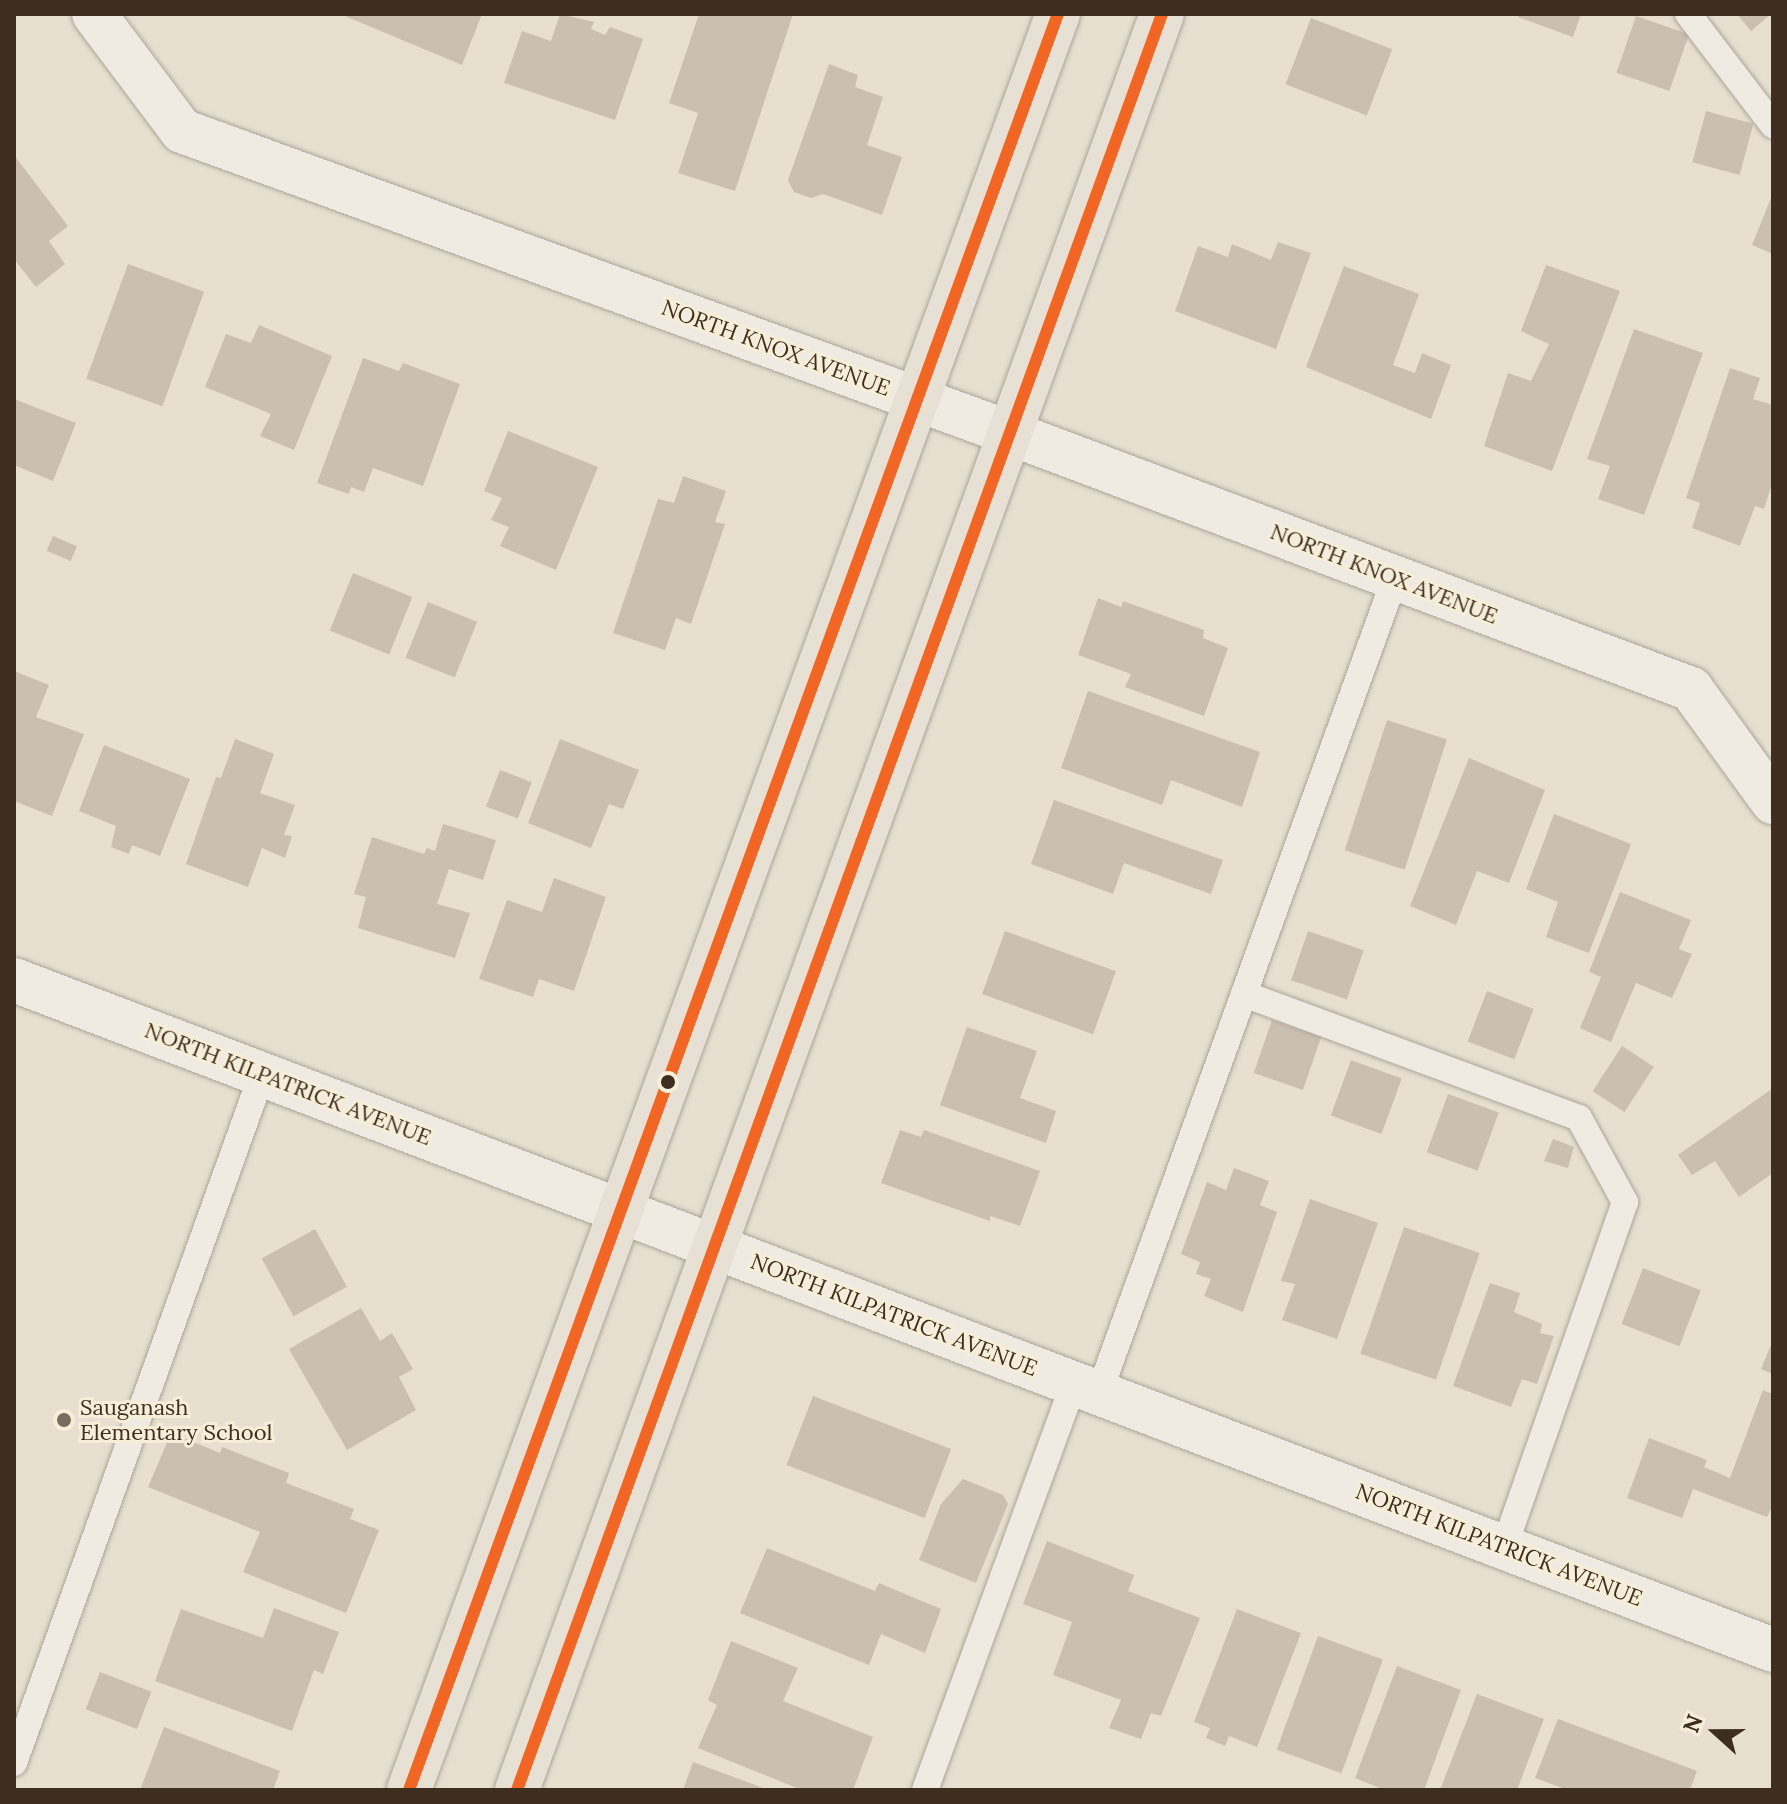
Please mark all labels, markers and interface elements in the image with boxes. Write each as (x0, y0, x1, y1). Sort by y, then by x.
street label: NORTH KNOX AVENUE (658, 294, 894, 402)
street label: NORTH KNOX AVENUE (1267, 518, 1501, 630)
street label: NORTH KILPATRICK AVENUE (141, 1017, 435, 1151)
unlabelled marker (660, 1074, 676, 1090)
street label: NORTH KILPATRICK AVENUE (747, 1248, 1041, 1382)
place label: Sauganash Elementary School (80, 1394, 273, 1446)
marker: Sauganash Elementary School (55, 1411, 73, 1429)
street label: NORTH KILPATRICK AVENUE (1352, 1478, 1646, 1612)
north arrow (1675, 1692, 1755, 1772)
text: N (1676, 1710, 1709, 1736)

